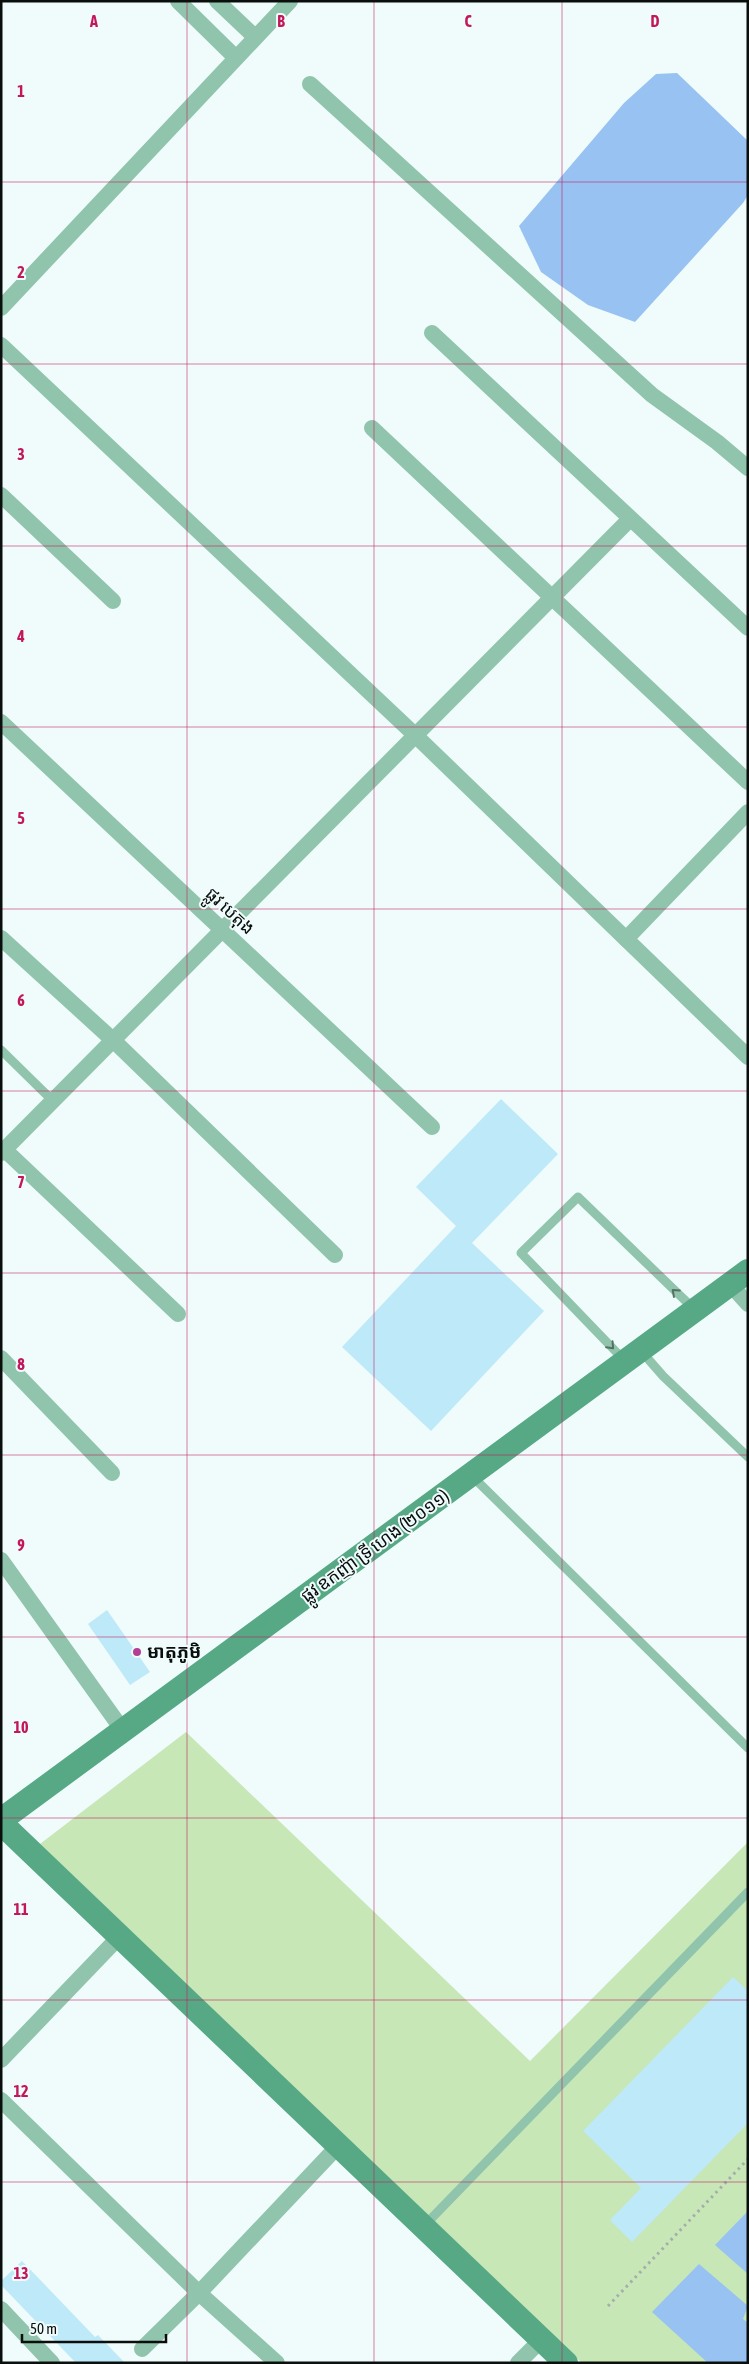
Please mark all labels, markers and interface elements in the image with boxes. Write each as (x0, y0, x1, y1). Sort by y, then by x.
text: A (89, 12, 98, 30)
text: B (277, 12, 285, 30)
text: C (464, 12, 472, 30)
text: D (651, 12, 660, 30)
text: 1 (17, 82, 25, 100)
text: 2 (17, 263, 25, 281)
text: 3 (17, 445, 25, 463)
text: 4 (16, 627, 25, 645)
text: 5 (17, 809, 25, 827)
street label: ផ្លូវ បេតុង (197, 883, 259, 943)
text: 6 (17, 991, 25, 1009)
text: 7 (17, 1173, 25, 1191)
one-way arrow (672, 1289, 681, 1298)
one-way arrow (605, 1340, 614, 1349)
text: 8 (17, 1355, 25, 1373)
street label: ផ្លូវ ឧកញ៉ា ទ្រី ហេង (២០១១) (296, 1485, 457, 1612)
text: 9 (17, 1536, 25, 1554)
place label: មាតុភូមិ (147, 1641, 201, 1663)
marker: មាតុភូមិ (131, 1646, 143, 1658)
text: 10 (13, 1718, 29, 1736)
text: 11 (13, 1900, 29, 1918)
text: 12 (13, 2082, 29, 2100)
text: 13 (13, 2264, 29, 2282)
scale bar (22, 2312, 166, 2344)
text: 50 m (30, 2320, 57, 2337)

